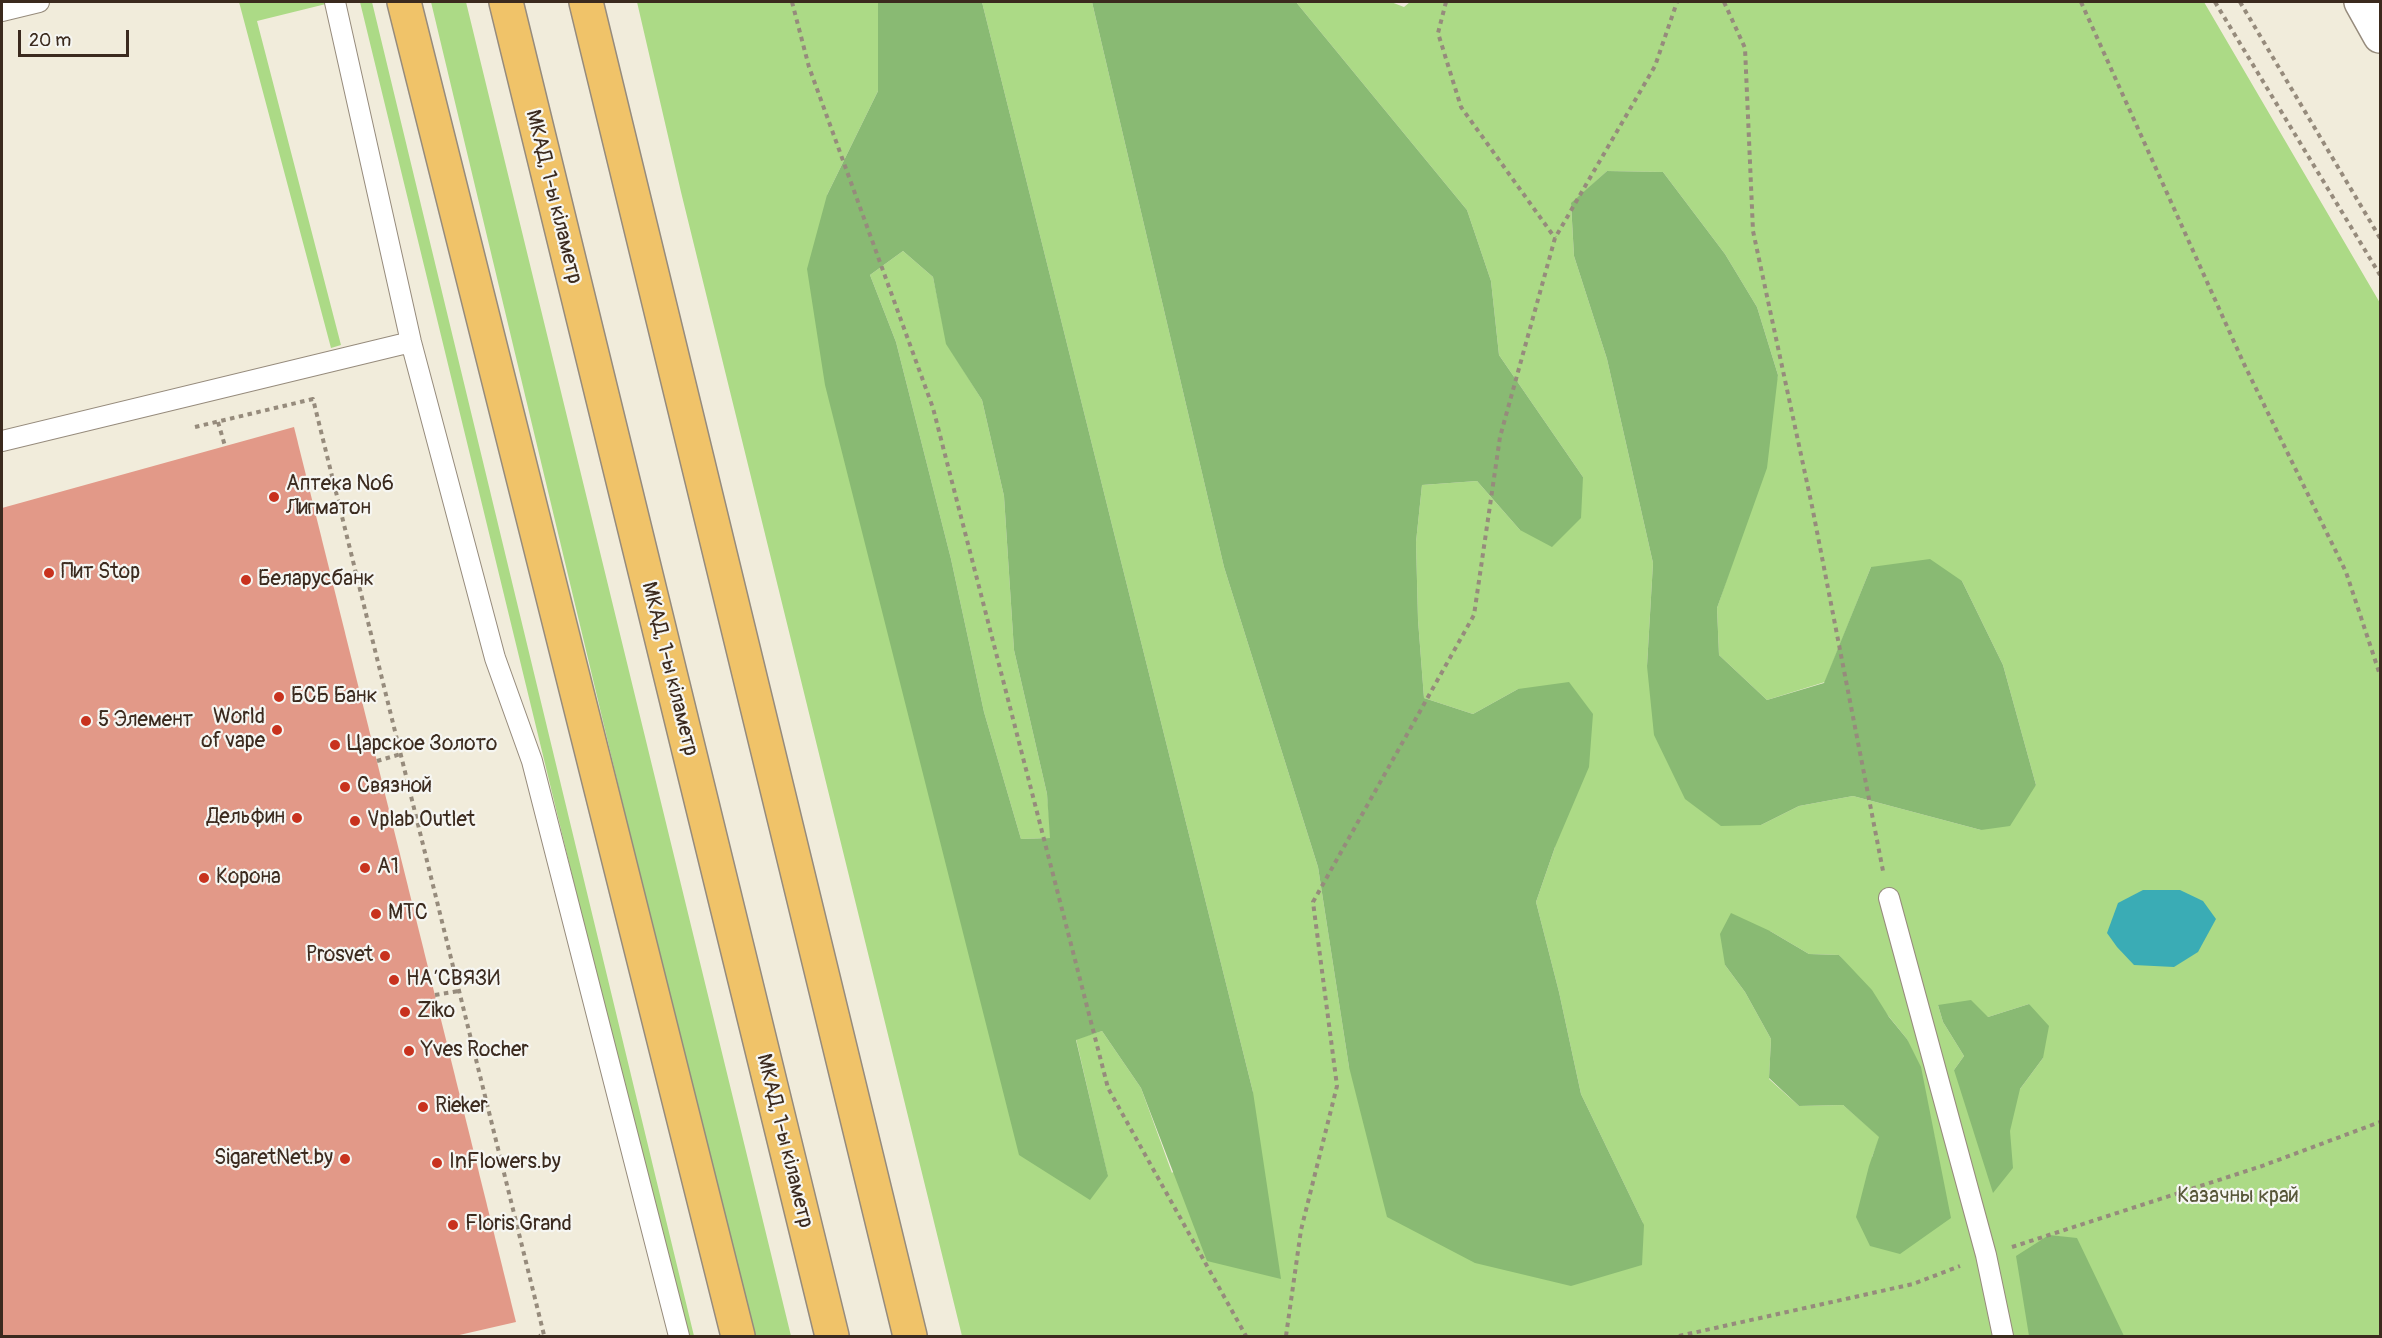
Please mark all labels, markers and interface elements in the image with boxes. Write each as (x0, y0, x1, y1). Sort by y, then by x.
scale bar (21, 18, 132, 56)
text: 20 m (29, 29, 71, 52)
street label: МКАД, 1-ы кіламетр (519, 107, 587, 287)
place label: Аптека №6 Лигматон (286, 472, 394, 522)
marker: Аптека №6 Лигматон (267, 490, 281, 504)
place label: Пит Stop (61, 560, 140, 586)
marker: Пит Stop (42, 566, 56, 580)
place label: Беларусбанк (258, 567, 374, 593)
marker: Беларусбанк (239, 573, 253, 587)
street label: МКАД, 1-ы кіламетр (635, 579, 703, 759)
place label: БСБ Банк (291, 684, 377, 710)
marker: БСБ Банк (272, 690, 286, 704)
place label: World of vape (201, 705, 265, 755)
place label: 5 Элемент (98, 708, 193, 734)
marker: 5 Элемент (79, 714, 93, 728)
marker: World of vape (270, 723, 284, 737)
place label: Царское Золото (347, 732, 497, 758)
marker: Царское Золото (328, 738, 342, 752)
place label: Связной (357, 774, 432, 800)
marker: Связной (338, 780, 352, 794)
place label: Дельфин (207, 805, 285, 831)
place label: Vplab Outlet (367, 808, 475, 834)
marker: Дельфин (290, 811, 304, 825)
marker: Vplab Outlet (348, 814, 362, 828)
place label: A1 (377, 855, 399, 881)
marker: A1 (358, 861, 372, 875)
place label: Корона (216, 865, 281, 891)
marker: Корона (197, 871, 211, 885)
place label: МТС (388, 901, 428, 927)
marker: МТС (369, 907, 383, 921)
place label: Prosvet (306, 943, 373, 969)
marker: Prosvet (378, 949, 392, 963)
place label: НАʼСВЯЗИ (406, 967, 500, 993)
marker: НАʼСВЯЗИ (387, 973, 401, 987)
place label: Ziko (417, 999, 455, 1025)
marker: Ziko (398, 1005, 412, 1019)
place label: Yves Rocher (421, 1038, 529, 1064)
marker: Yves Rocher (402, 1044, 416, 1058)
street label: МКАД, 1-ы кіламетр (750, 1051, 818, 1231)
place label: Rieker (435, 1094, 488, 1120)
marker: Rieker (416, 1100, 430, 1114)
place label: SigaretNet.by (214, 1146, 333, 1172)
place label: InFlowers.by (449, 1150, 561, 1176)
marker: SigaretNet.by (338, 1152, 352, 1166)
marker: InFlowers.by (430, 1156, 444, 1170)
park label: Казачны край (2177, 1184, 2299, 1210)
place label: Floris Grand (465, 1212, 572, 1238)
marker: Floris Grand (446, 1218, 460, 1232)

